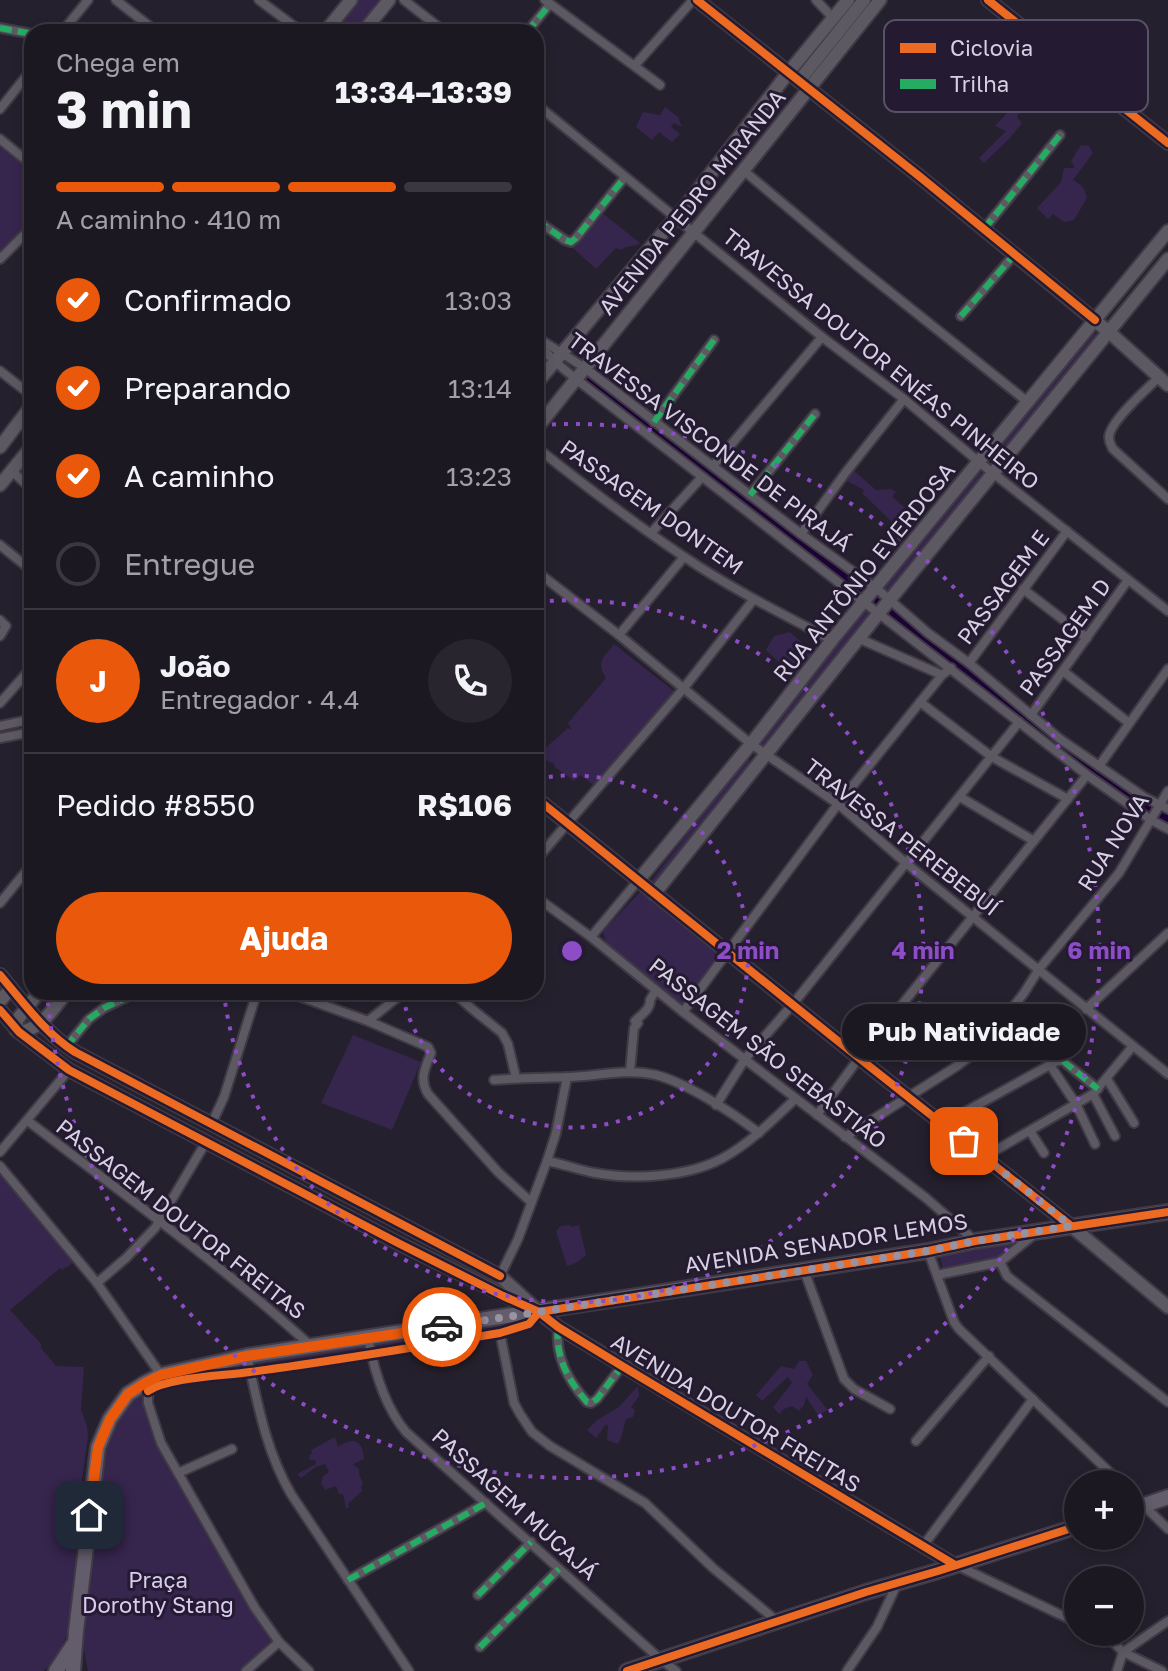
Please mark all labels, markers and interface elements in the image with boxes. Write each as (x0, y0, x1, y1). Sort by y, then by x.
legend (884, 20, 1148, 112)
text: Ciclovia (950, 34, 1033, 61)
text: Chega em (56, 47, 180, 78)
text: Trilha (950, 70, 1009, 97)
text: 13:34–13:39 (335, 74, 512, 110)
text: 3 min (56, 77, 192, 139)
street label: AVENIDA PEDRO MIRANDA (592, 84, 791, 320)
text: A caminho · 410 m (56, 204, 281, 235)
street label: TRAVESSA DOUTOR ENÉAS PINHEIRO (718, 222, 1045, 495)
icon: check (56, 278, 100, 322)
text: Confirmado (124, 282, 292, 318)
text: 13:03 (445, 285, 512, 316)
street label: TRAVESSA VISCONDE DE PIRAJÁ (563, 326, 857, 557)
icon: check (56, 366, 100, 410)
text: Preparando (124, 370, 291, 406)
text: 13:14 (448, 373, 512, 404)
street label: PASSAGEM DONTEM (556, 433, 749, 580)
icon: check (56, 454, 100, 498)
street label: RUA ANTÔNIO EVERDOSA (767, 457, 960, 687)
text: A caminho (124, 458, 274, 494)
text: 13:23 (446, 461, 512, 492)
street label: PASSAGEM E (951, 524, 1054, 649)
text: Entregue (124, 546, 255, 582)
street label: PASSAGEM D (1013, 573, 1116, 701)
button: phone (428, 639, 512, 723)
text: João (160, 648, 231, 684)
text: J (89, 663, 107, 699)
text: Entregador · 4.4 (160, 684, 360, 715)
street label: TRAVESSA PEREBEBUÍ (800, 752, 1006, 922)
text: Pedido #8550 (56, 787, 255, 823)
text: R$106 (417, 787, 512, 823)
street label: RUA NOVA (1071, 788, 1154, 895)
button: Ajuda (56, 892, 512, 984)
text: 2 min (717, 935, 779, 964)
text: 4 min (891, 935, 955, 964)
text: 6 min (1067, 935, 1131, 964)
centre of rings (558, 937, 586, 965)
street label: PASSAGEM SÃO SEBASTIÃO (644, 951, 892, 1154)
callout: Pub Natividade (842, 1005, 1086, 1061)
text: Pub Natividade (868, 1016, 1060, 1047)
pin (930, 1107, 998, 1175)
street label: PASSAGEM DOUTOR FREITAS (51, 1113, 311, 1324)
icon: bag (942, 1119, 986, 1163)
street label: AVENIDA SENADOR LEMOS (683, 1207, 969, 1278)
courier (402, 1287, 482, 1367)
icon: car (420, 1305, 464, 1349)
street label: AVENIDA DOUTOR FREITAS (607, 1327, 866, 1498)
street label: PASSAGEM MUCAJÁ (427, 1422, 604, 1585)
map controls (1064, 1470, 1144, 1646)
button: + (1064, 1470, 1144, 1550)
pin (55, 1481, 123, 1549)
icon: home (67, 1493, 111, 1537)
park label: Praça Dorothy Stang (82, 1566, 234, 1618)
button: − (1064, 1566, 1144, 1646)

